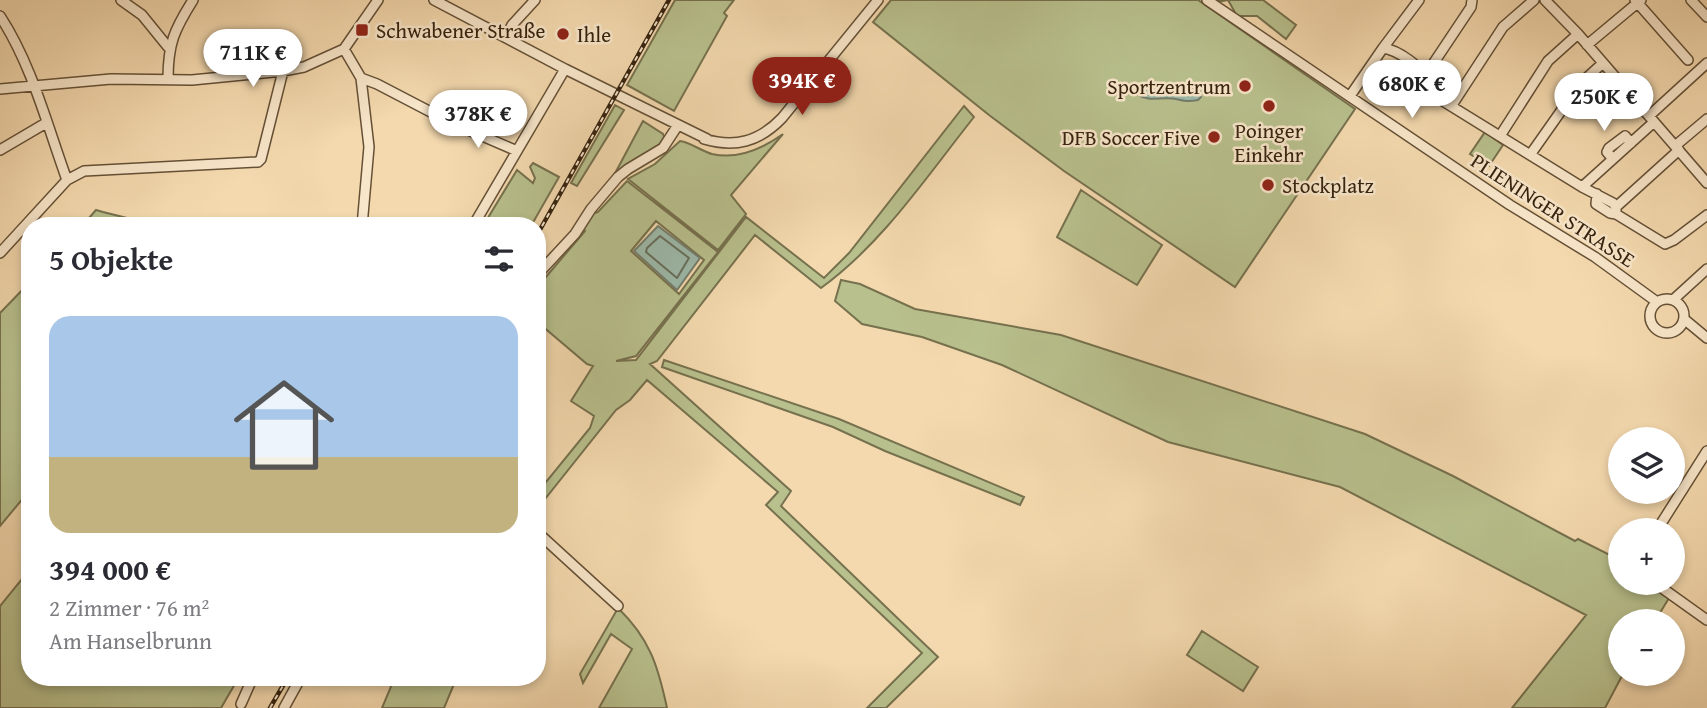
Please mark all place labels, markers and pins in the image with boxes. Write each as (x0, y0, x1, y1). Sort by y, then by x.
place label: Schwabener Straße (376, 15, 546, 46)
place label: Ihle (577, 19, 611, 50)
marker: Schwabener Straße (354, 22, 370, 38)
marker: Ihle (555, 26, 571, 42)
pin: 711K € (196, 29, 310, 89)
pin: 394K € (745, 58, 859, 117)
pin: 680K € (1355, 60, 1469, 120)
place label: Sportzentrum (1107, 71, 1231, 102)
pin: 250K € (1547, 74, 1661, 133)
marker: Sportzentrum (1237, 78, 1253, 94)
pin: 378K € (421, 90, 535, 150)
marker: Poinger Einkehr (1261, 98, 1277, 114)
place label: Poinger Einkehr (1235, 115, 1304, 170)
place label: DFB Soccer Five (1062, 122, 1200, 153)
marker: DFB Soccer Five (1206, 129, 1222, 145)
place label: Stockplatz (1282, 170, 1374, 201)
marker: Stockplatz (1260, 177, 1276, 193)

